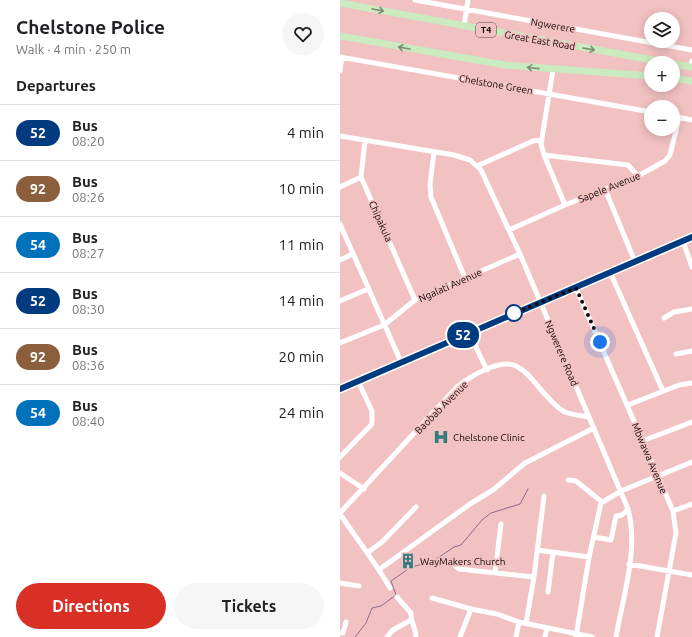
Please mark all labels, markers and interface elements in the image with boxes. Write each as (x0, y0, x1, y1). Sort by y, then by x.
one-way arrow (371, 7, 384, 15)
map controls (644, 12, 680, 136)
button: layers (644, 12, 680, 48)
button: heart (282, 13, 324, 55)
text: Chelstone Police (16, 16, 165, 38)
street label: Ngwerere (530, 16, 576, 35)
road number: T4 (476, 23, 496, 37)
street label: Great East Road (504, 29, 576, 52)
text: Walk · 4 min · 250 m (16, 42, 131, 56)
one-way arrow (398, 44, 411, 52)
one-way arrow (582, 45, 595, 53)
button: + (644, 56, 680, 92)
one-way arrow (527, 64, 540, 72)
street label: Chelstone Green (458, 73, 534, 96)
text: Departures (16, 77, 96, 94)
button: − (644, 100, 680, 136)
text: Bus (72, 117, 98, 134)
text: 4 min (287, 124, 324, 141)
text: 52 (30, 125, 46, 141)
text: 08:20 (72, 134, 105, 148)
street label: Sapele Avenue (577, 170, 642, 205)
text: Bus (72, 173, 98, 190)
text: 10 min (278, 180, 324, 197)
text: 92 (30, 181, 46, 197)
text: 08:26 (72, 190, 105, 204)
street label: Chipakula (367, 199, 394, 243)
text: Bus (72, 229, 98, 246)
text: 11 min (278, 236, 324, 253)
text: 54 (30, 237, 46, 253)
text: 08:27 (72, 246, 105, 260)
street label: Ngalati Avenue (417, 267, 484, 304)
text: Bus (72, 285, 98, 302)
text: 14 min (278, 292, 324, 309)
text: 52 (30, 293, 46, 309)
text: 08:30 (72, 302, 105, 316)
unlabelled marker (505, 304, 523, 322)
street label: Ngwerere Road (543, 319, 580, 388)
line badge: 52 (445, 322, 481, 348)
text: 52 (455, 327, 471, 343)
your location (590, 332, 610, 352)
text: Bus (72, 341, 98, 358)
text: 20 min (278, 348, 324, 365)
text: 92 (30, 349, 46, 365)
text: 08:36 (72, 358, 105, 372)
street label: Baobab Avenue (413, 379, 470, 436)
text: Bus (72, 397, 98, 414)
text: 24 min (278, 404, 324, 421)
text: 54 (30, 405, 46, 421)
text: 08:40 (72, 414, 105, 428)
street label: Mbwawa Avenue (630, 421, 670, 495)
hospital icon: Chelstone Clinic (432, 428, 450, 446)
place label: Chelstone Clinic (453, 432, 525, 443)
building icon: WayMakers Church (399, 552, 417, 570)
place label: WayMakers Church (420, 556, 505, 567)
button: Directions (16, 583, 166, 629)
button: Tickets (174, 583, 324, 629)

